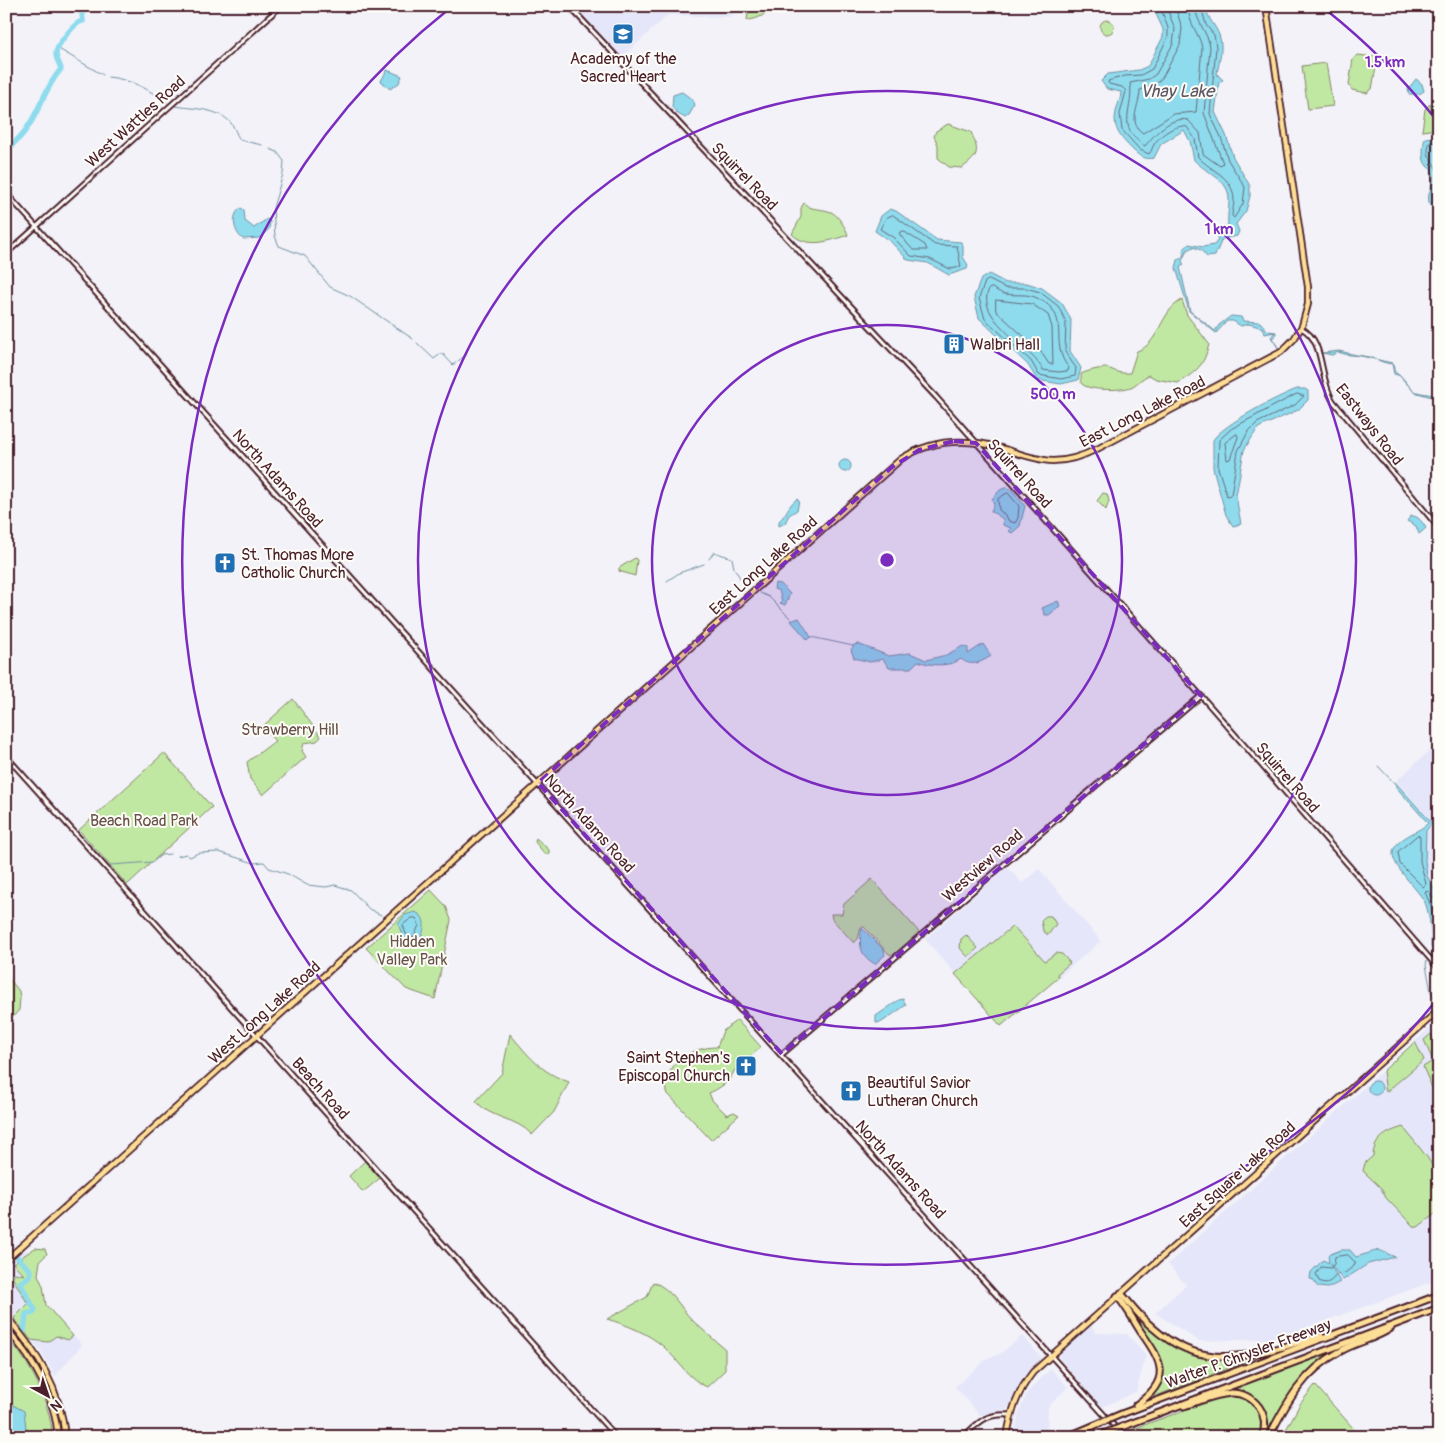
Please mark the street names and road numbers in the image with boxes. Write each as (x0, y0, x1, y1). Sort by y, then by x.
street label: West Wattles Road (82, 72, 190, 172)
street label: Squirrel Road (707, 138, 782, 215)
street label: East Long Lake Road (1076, 372, 1209, 452)
street label: Eastways Road (1331, 380, 1407, 469)
street label: North Adams Road (228, 425, 327, 532)
street label: Squirrel Road (983, 435, 1056, 513)
street label: East Long Lake Road (706, 512, 822, 620)
street label: Squirrel Road (1251, 738, 1323, 817)
street label: North Adams Road (540, 770, 639, 877)
street label: Westview Road (938, 825, 1027, 906)
street label: West Long Lake Road (204, 957, 325, 1068)
street label: Beach Road (287, 1054, 353, 1124)
street label: North Adams Road (851, 1116, 950, 1223)
street label: East Square Lake Road (1175, 1117, 1300, 1232)
street label: Walter P. Chrysler Freeway (1163, 1315, 1334, 1393)

